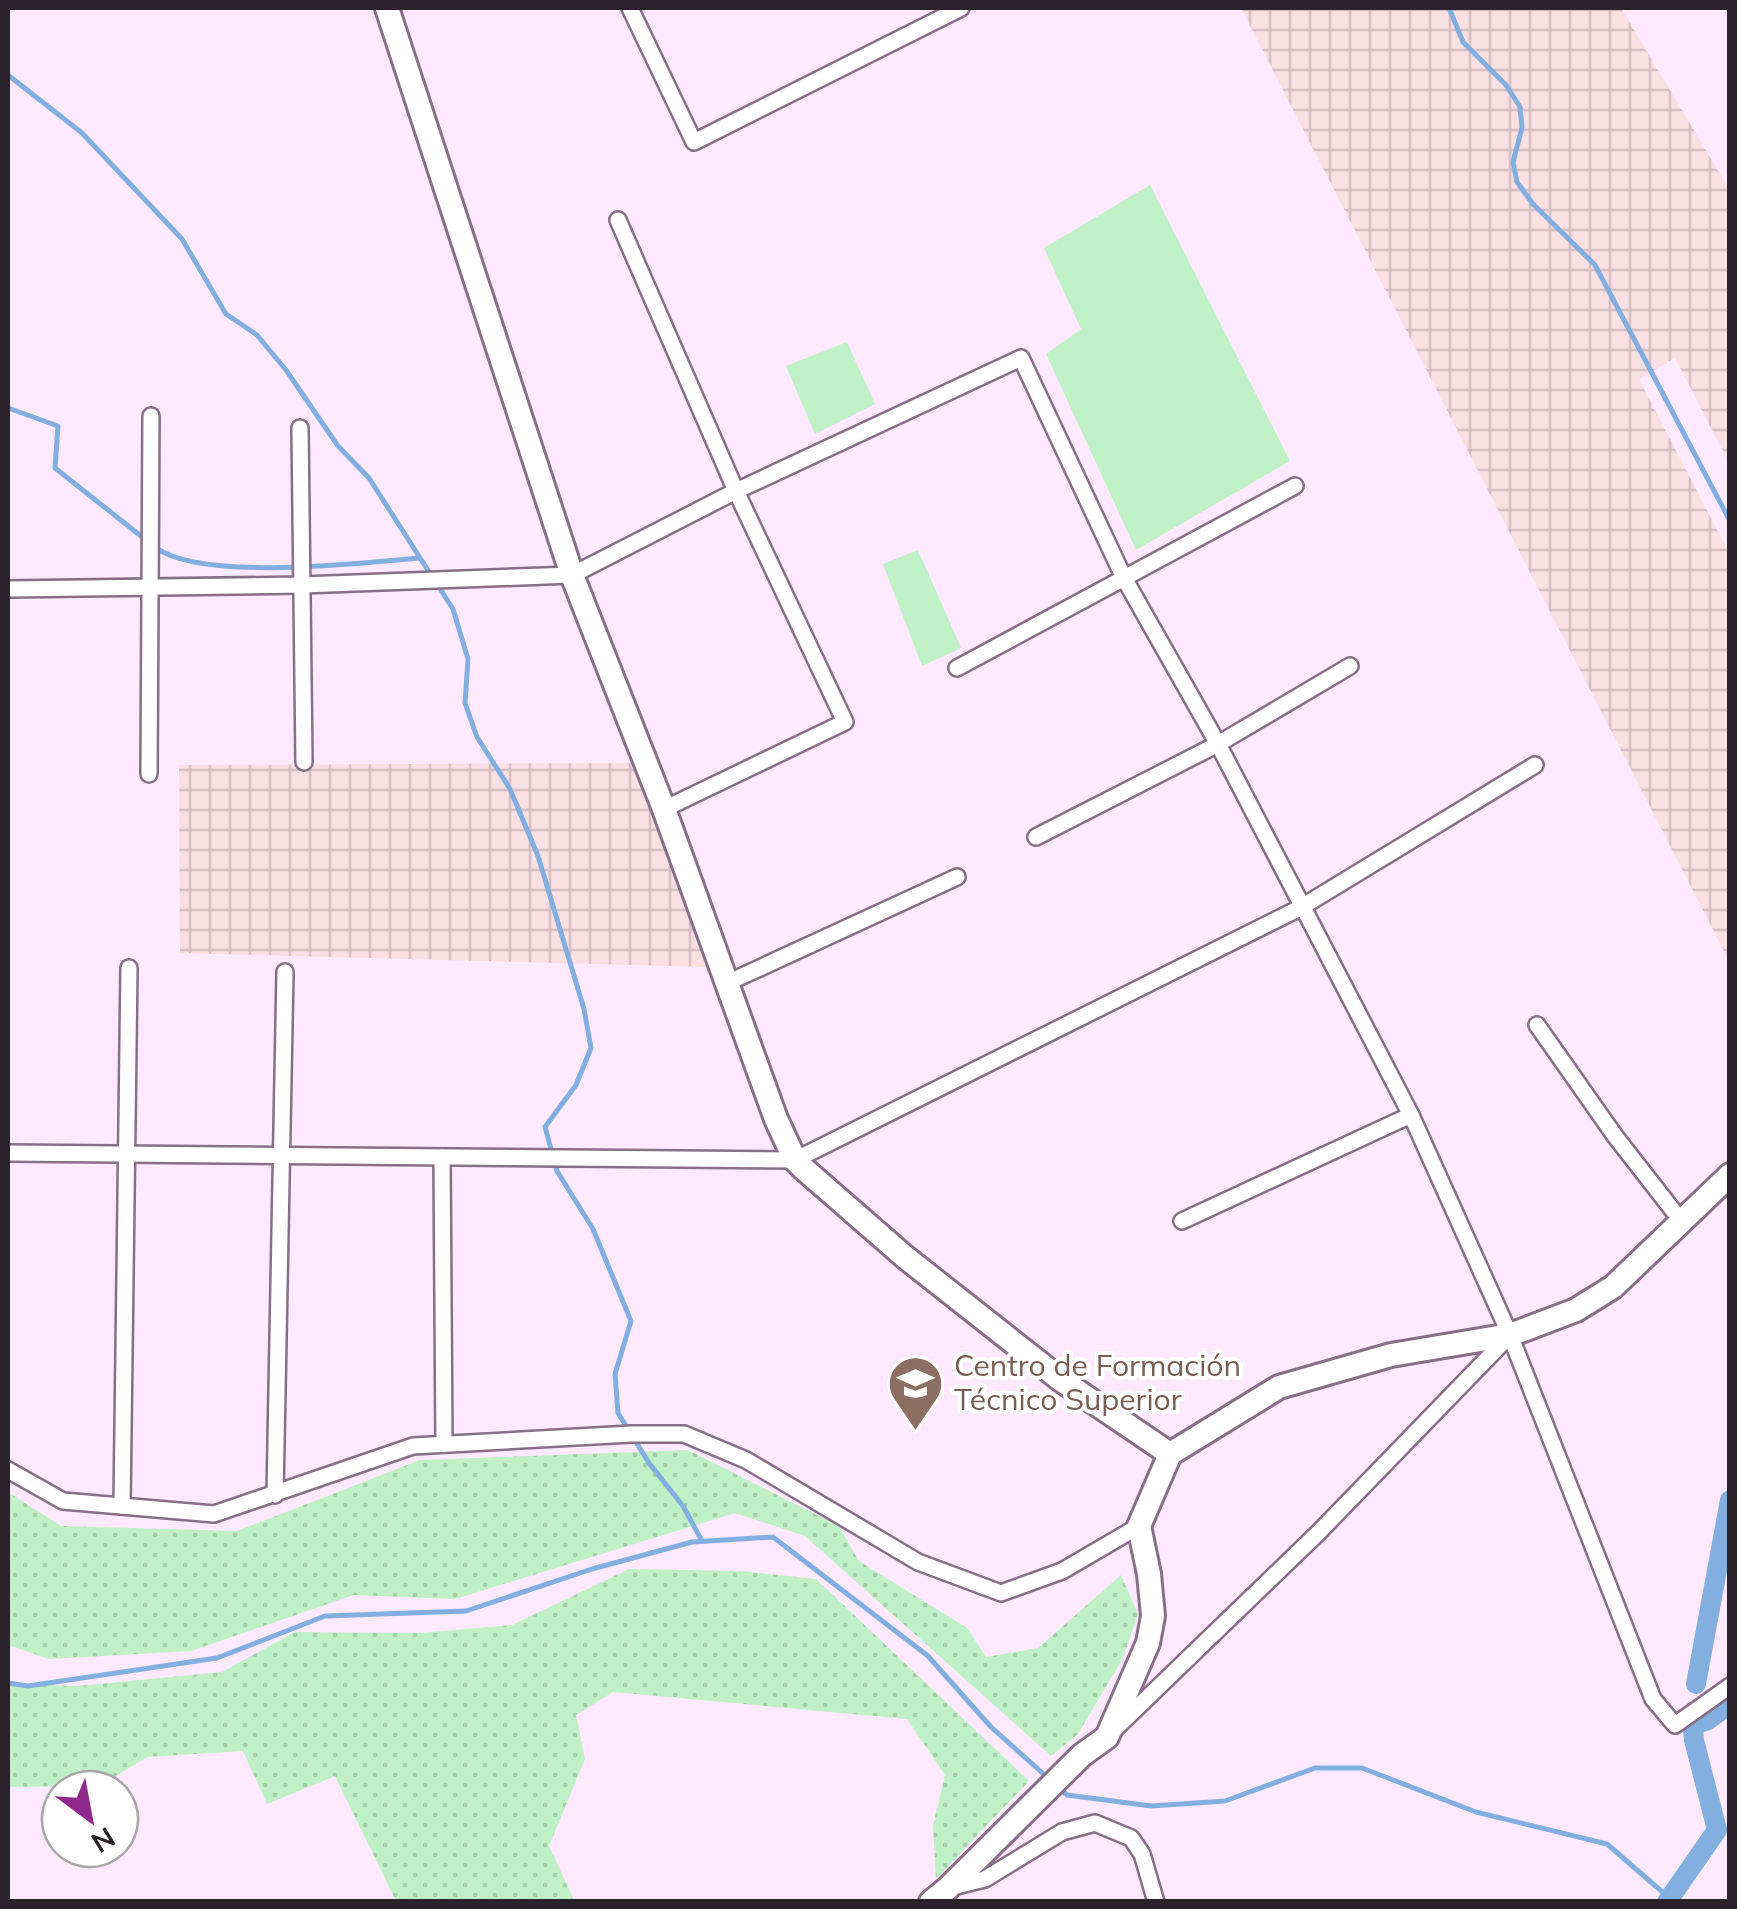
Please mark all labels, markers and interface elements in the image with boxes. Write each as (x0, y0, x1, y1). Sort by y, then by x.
place label: Centro de Formación Técnico Superior (954, 1346, 1241, 1418)
school or university icon: Centro de Formación Técnico Superior (885, 1353, 945, 1432)
north arrow (40, 1769, 140, 1869)
text: N (85, 1820, 122, 1861)

